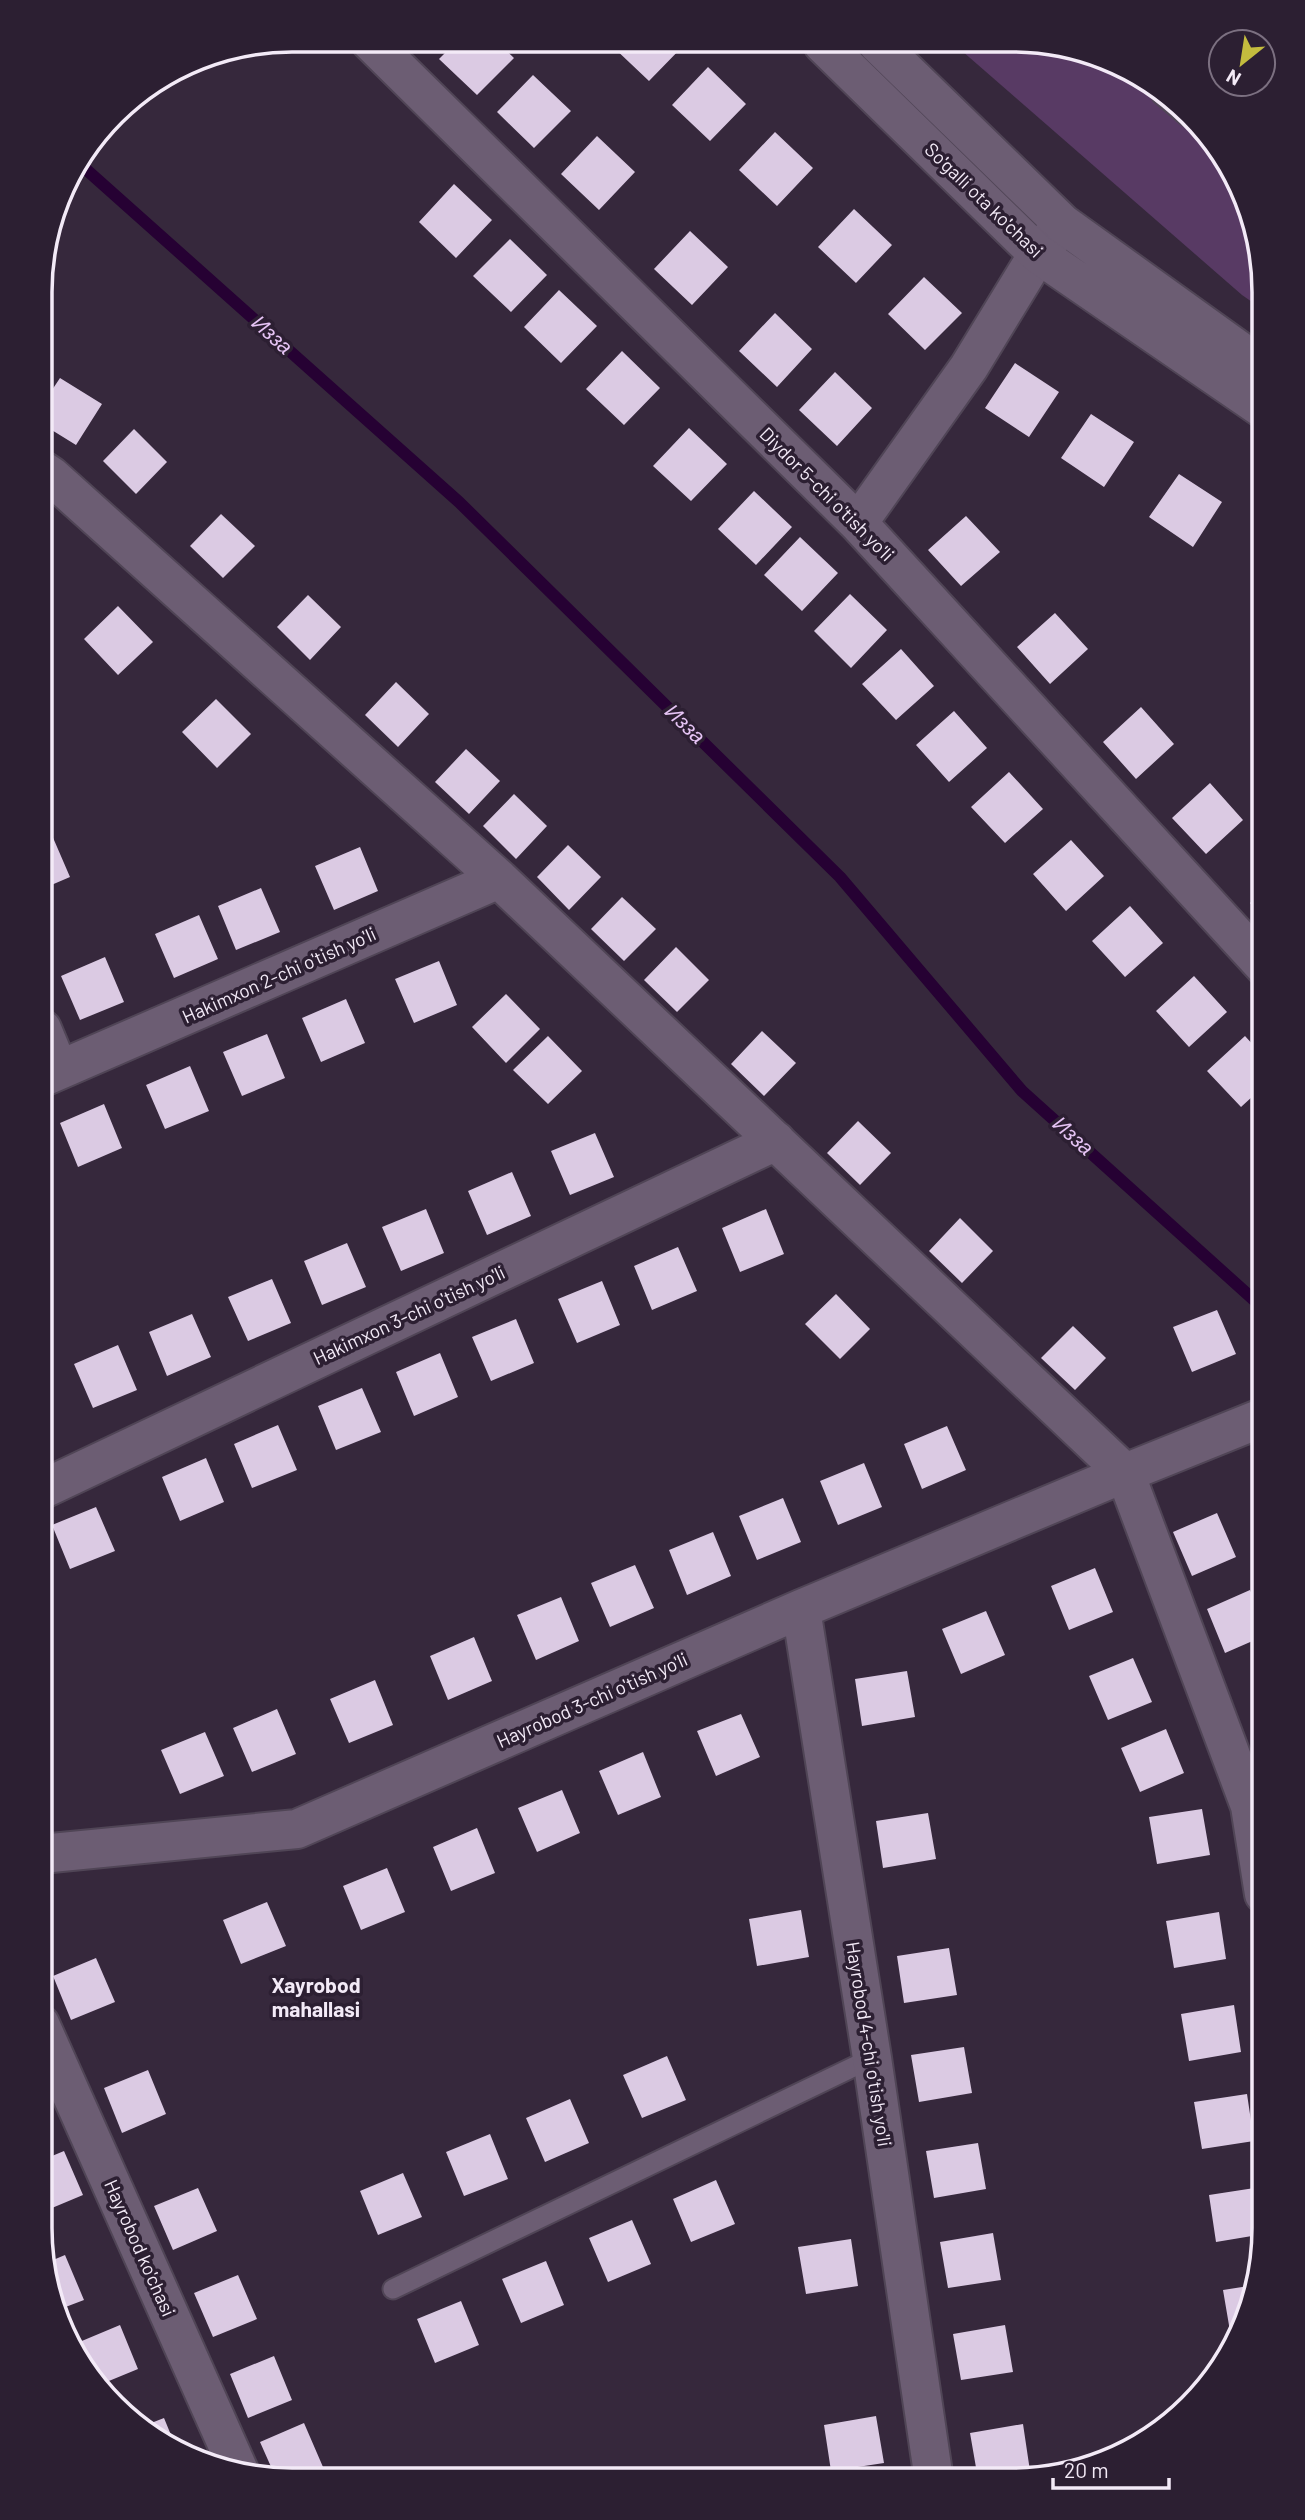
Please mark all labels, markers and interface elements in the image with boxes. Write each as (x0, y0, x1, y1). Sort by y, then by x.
north arrow (1207, 28, 1277, 98)
text: N (1222, 65, 1244, 91)
street label: So'galli ota ko'chasi (920, 137, 1048, 262)
water label: Изза (248, 309, 298, 359)
street label: Diydor 5-chi o'tish yo'li (755, 422, 899, 566)
water label: Изза (661, 698, 711, 748)
street label: Hakimxon 2-chi o'tish yo'li (178, 921, 379, 1028)
water label: Изза (1049, 1110, 1099, 1160)
street label: Hakimxon 3-chi o'tish yo'li (309, 1260, 508, 1369)
street label: Hayrobod 3-chi o'tish yo'li (493, 1647, 691, 1752)
street label: Hayrobod 4-chi o'tish yo'li (842, 1940, 897, 2148)
district label: Xayrobod mahallasi (271, 1972, 361, 2021)
street label: Hayrobod ko'chasi (100, 2176, 181, 2320)
scale bar (1053, 2446, 1168, 2490)
text: 20 m (1064, 2457, 1109, 2482)

